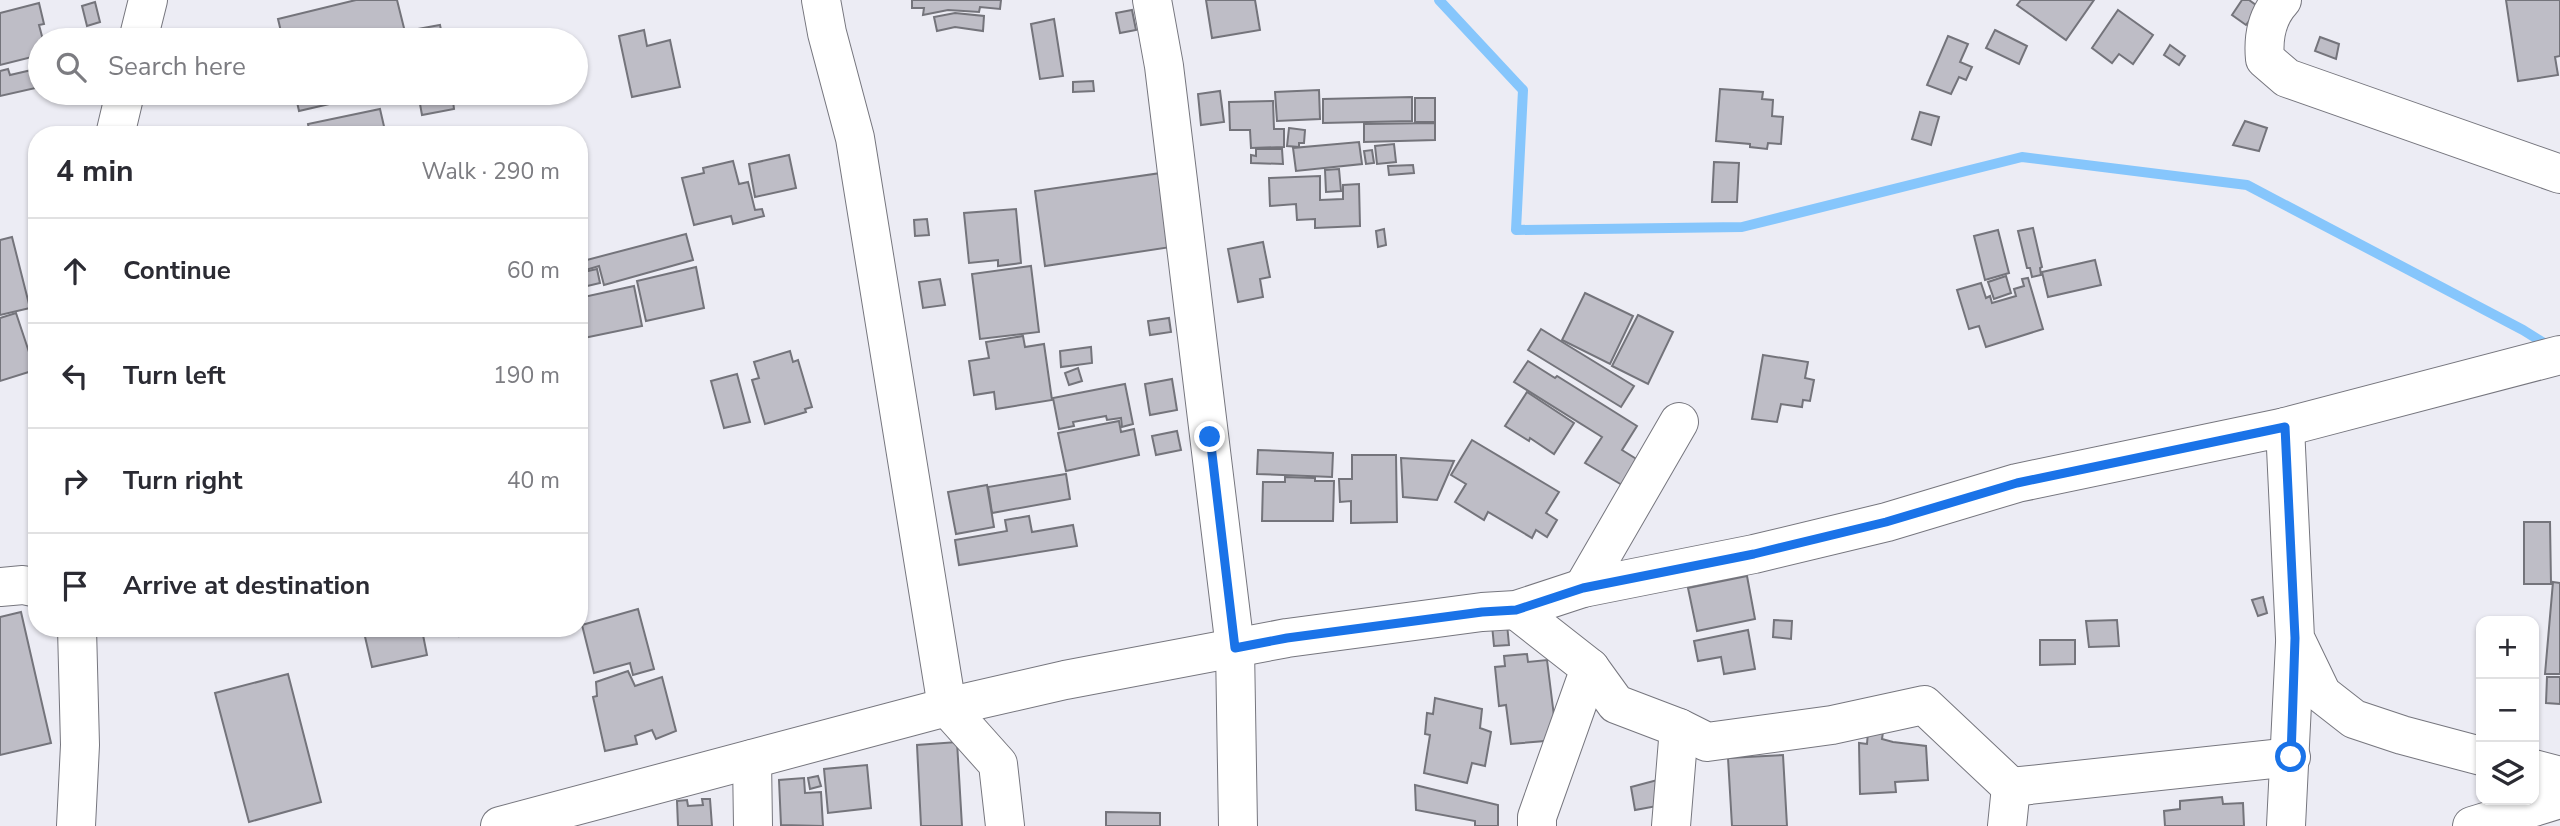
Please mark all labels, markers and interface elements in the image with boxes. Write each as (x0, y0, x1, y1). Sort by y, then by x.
search box (28, 28, 588, 105)
icon: search (52, 48, 90, 86)
text: Search here (108, 49, 246, 84)
text: 4 min (56, 151, 134, 192)
text: Walk · 290 m (421, 156, 560, 187)
icon: ahead (56, 252, 94, 290)
text: Continue (123, 253, 231, 288)
text: 60 m (507, 255, 560, 286)
icon: left (56, 357, 94, 395)
text: Turn left (123, 358, 226, 393)
text: 190 m (493, 360, 560, 391)
route end (1194, 421, 1225, 452)
icon: right (56, 462, 94, 500)
text: Turn right (123, 463, 242, 498)
text: 40 m (507, 465, 560, 496)
icon: arrive (56, 567, 94, 605)
text: Arrive at destination (123, 568, 370, 603)
map controls (2476, 616, 2539, 805)
button: + (2476, 616, 2539, 679)
button: − (2476, 679, 2539, 742)
route start (2275, 741, 2306, 772)
button: layers (2476, 742, 2539, 805)

